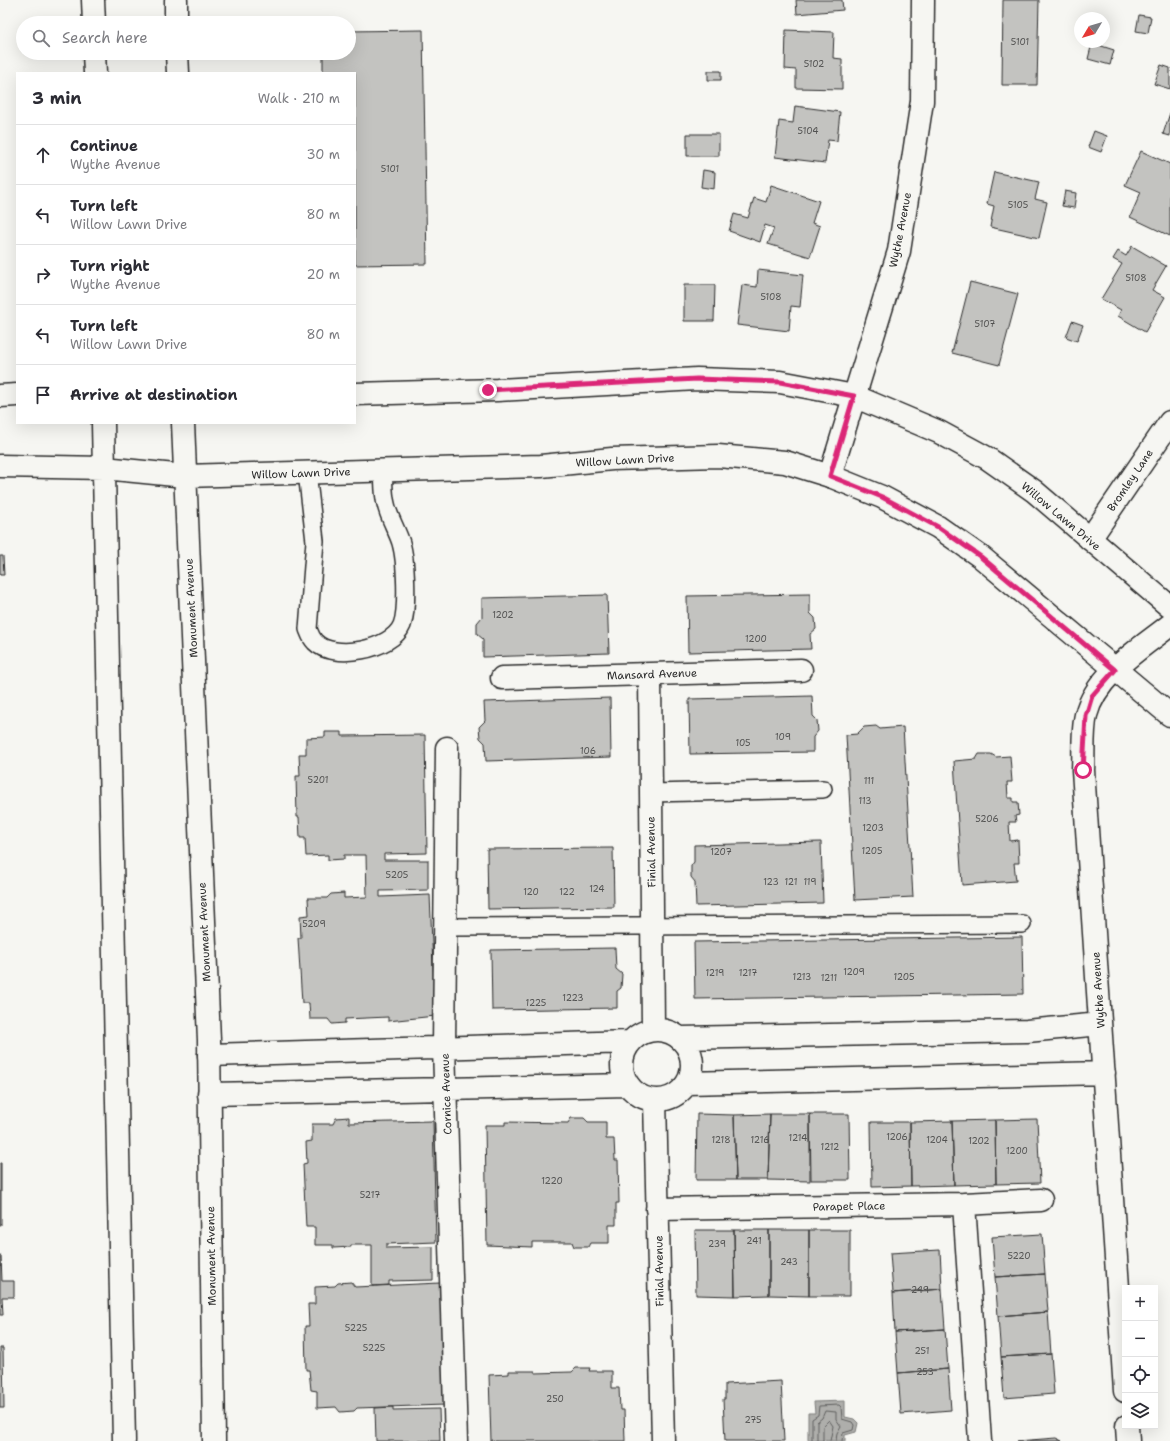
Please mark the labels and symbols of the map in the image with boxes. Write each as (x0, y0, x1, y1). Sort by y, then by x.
north arrow (1074, 12, 1110, 48)
house number: 5101 (1011, 36, 1029, 48)
house number: 5102 (804, 58, 824, 70)
house number: 5104 (798, 125, 819, 137)
house number: 5101 (381, 163, 399, 175)
street label: Wythe Avenue (886, 191, 915, 269)
house number: 5105 (1008, 199, 1028, 211)
house number: 5108 (1125, 272, 1147, 284)
house number: 5108 (760, 291, 782, 303)
house number: 5107 (975, 318, 995, 330)
route end (479, 381, 497, 399)
street label: Bromley Lane (1104, 446, 1157, 514)
street label: Willow Lawn Drive (575, 450, 675, 471)
street label: Willow Lawn Drive (251, 464, 351, 483)
street label: Willow Lawn Drive (1018, 479, 1104, 554)
street label: Monument Avenue (181, 558, 202, 658)
house number: 1202 (492, 609, 514, 621)
house number: 1200 (745, 633, 767, 645)
street label: Mansard Avenue (607, 665, 697, 684)
house number: 109 (775, 731, 791, 743)
house number: 105 (735, 737, 751, 749)
house number: 106 (580, 745, 596, 757)
route start (1074, 761, 1092, 779)
house number: 5201 (308, 774, 328, 786)
house number: 111 (864, 775, 874, 787)
house number: 113 (858, 795, 872, 807)
house number: 5206 (975, 813, 999, 825)
street label: Finial Avenue (643, 816, 660, 888)
house number: 1203 (862, 822, 884, 834)
house number: 1205 (861, 845, 883, 857)
house number: 1207 (710, 846, 732, 858)
house number: 5205 (386, 869, 408, 881)
house number: 123 (763, 876, 779, 888)
house number: 121 (785, 876, 797, 888)
house number: 119 (803, 876, 817, 888)
street label: Monument Avenue (194, 882, 215, 982)
house number: 124 (589, 883, 605, 895)
house number: 120 (523, 886, 539, 898)
house number: 122 (559, 886, 575, 898)
house number: 5209 (302, 918, 326, 930)
street label: Wythe Avenue (1088, 951, 1109, 1029)
house number: 1209 (843, 966, 865, 978)
house number: 1219 (706, 967, 724, 979)
house number: 1217 (739, 967, 757, 979)
house number: 1213 (793, 971, 811, 983)
house number: 1205 (893, 971, 915, 983)
house number: 1211 (821, 972, 837, 984)
house number: 1223 (562, 992, 584, 1004)
house number: 1225 (526, 997, 546, 1009)
street label: Cornice Avenue (438, 1053, 455, 1135)
house number: 1206 (886, 1131, 908, 1143)
house number: 1214 (789, 1132, 807, 1144)
house number: 1218 (711, 1134, 731, 1146)
house number: 1216 (751, 1134, 769, 1146)
house number: 1204 (926, 1134, 948, 1146)
house number: 1202 (968, 1135, 990, 1147)
house number: 1212 (821, 1141, 839, 1153)
house number: 1200 (1006, 1145, 1028, 1157)
house number: 1220 (541, 1175, 563, 1187)
house number: 5217 (360, 1189, 380, 1201)
street label: Parapet Place (813, 1198, 885, 1215)
street label: Monument Avenue (203, 1206, 220, 1306)
street label: Finial Avenue (651, 1235, 668, 1307)
house number: 241 (746, 1235, 762, 1247)
house number: 239 (708, 1238, 726, 1250)
house number: 5220 (1007, 1250, 1031, 1262)
house number: 243 (780, 1256, 798, 1268)
house number: 249 (911, 1284, 929, 1296)
house number: 5225 (345, 1322, 367, 1334)
house number: 5225 (363, 1342, 385, 1354)
house number: 251 (914, 1345, 930, 1357)
house number: 253 (916, 1366, 934, 1378)
house number: 250 (546, 1393, 564, 1405)
house number: 275 (744, 1414, 762, 1426)

